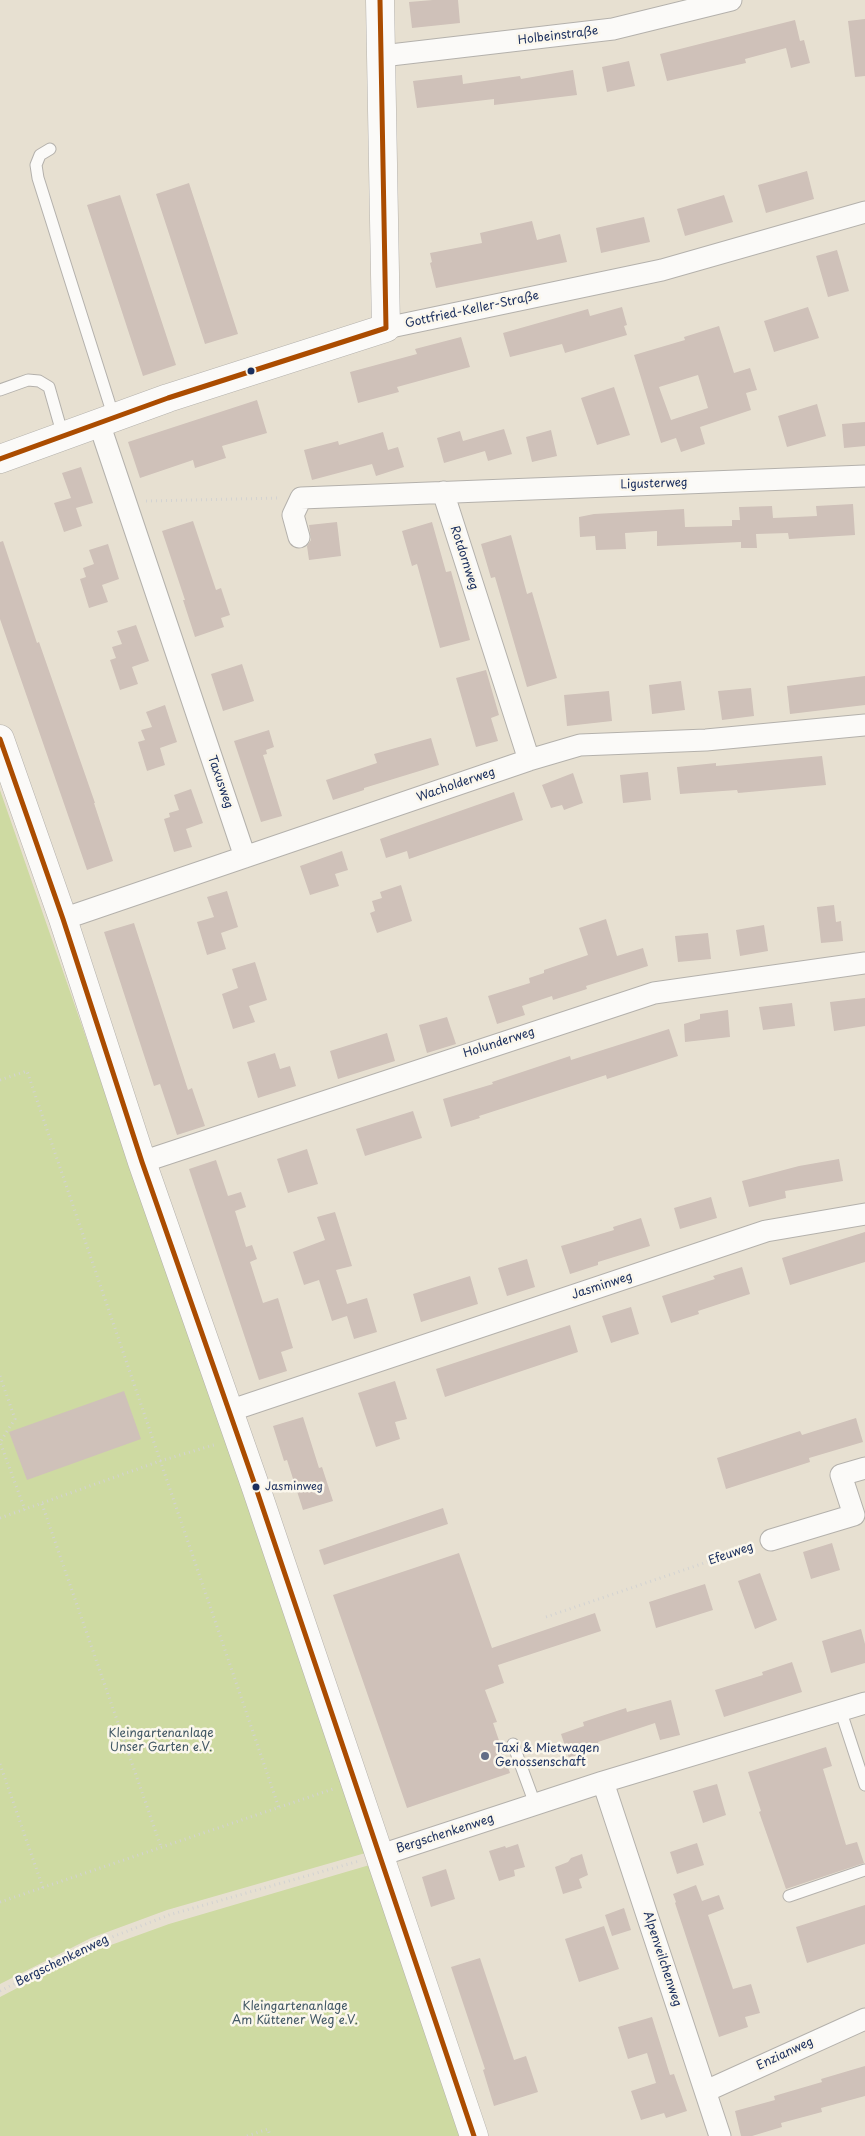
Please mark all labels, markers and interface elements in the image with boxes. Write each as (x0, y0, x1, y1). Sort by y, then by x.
street label: Holbeinstraße (517, 24, 599, 48)
street label: Gottfried-Keller-Straße (404, 289, 540, 331)
unlabelled marker (246, 366, 256, 376)
street label: Ligusterweg (620, 476, 688, 492)
street label: Rotdornweg (447, 524, 481, 592)
street label: Taxusweg (204, 754, 236, 810)
street label: Wacholderweg (415, 765, 497, 805)
street label: Holunderweg (461, 1025, 537, 1061)
street label: Jasminweg (570, 1269, 634, 1303)
place label: Jasminweg (265, 1480, 323, 1494)
marker: Jasminweg (251, 1482, 261, 1492)
street label: Efeuweg (707, 1540, 755, 1568)
park label: Kleingartenanlage Unser Garten e.V. (108, 1727, 214, 1755)
place label: Taxi & Mietwagen Genossenschaft (495, 1742, 599, 1770)
marker: Taxi & Mietwagen Genossenschaft (479, 1750, 491, 1762)
street label: Bergschenkenweg (394, 1811, 496, 1857)
street label: Alpenveilchenweg (640, 1909, 684, 2009)
street label: Bergschenkenweg (13, 1932, 111, 1990)
park label: Kleingartenanlage Am Küttener Weg e.V. (232, 2000, 358, 2028)
street label: Enzianweg (754, 2035, 816, 2073)

